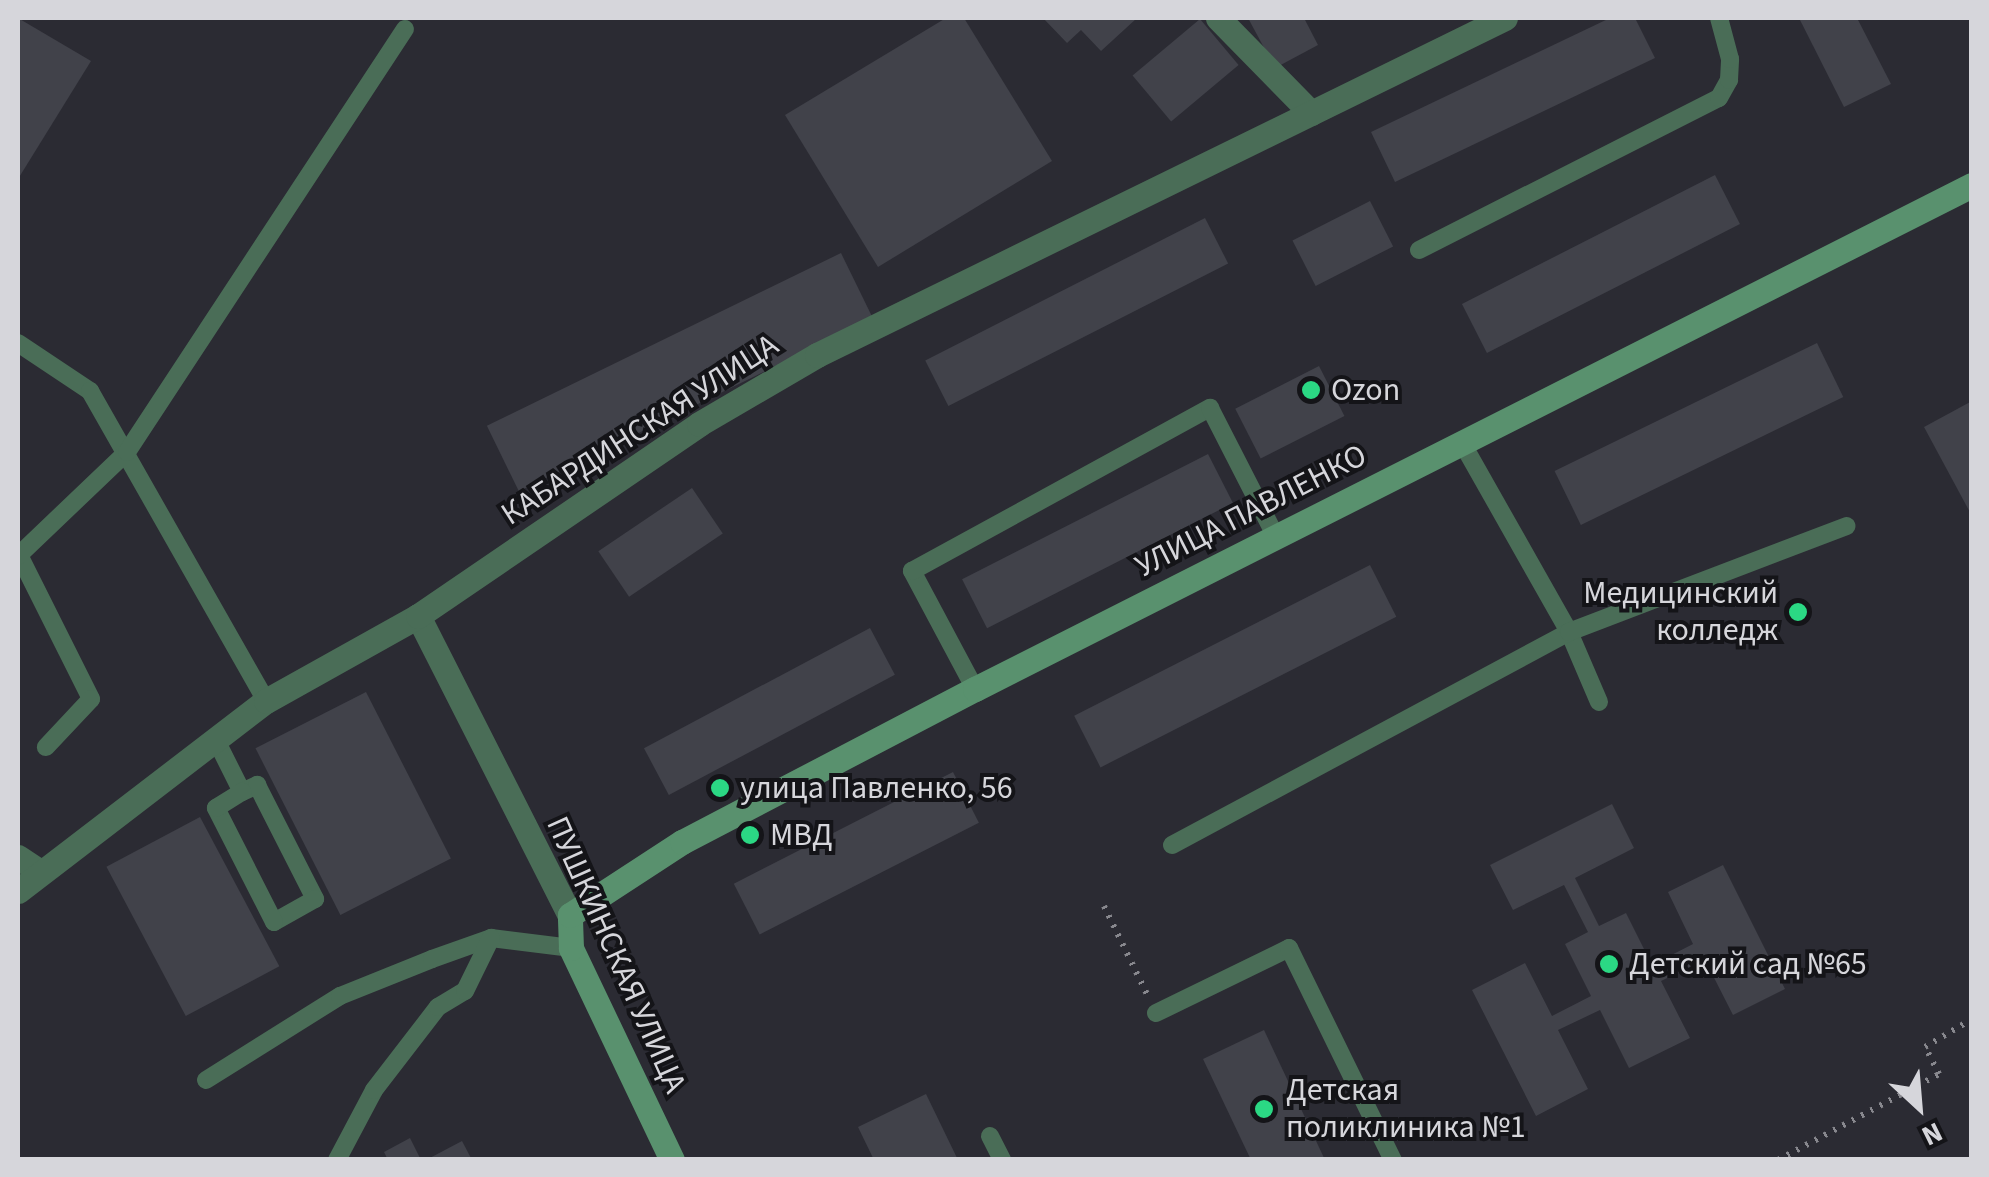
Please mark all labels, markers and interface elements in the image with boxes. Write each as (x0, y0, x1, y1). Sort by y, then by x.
street label: КАБАРДИНСКАЯ УЛИЦА (494, 326, 786, 534)
place label: Ozon (1331, 371, 1400, 409)
marker: Ozon (1300, 379, 1322, 401)
street label: УЛИЦА ПАВЛЕНКО (1129, 436, 1373, 586)
place label: Медицинский колледж (1583, 575, 1778, 650)
marker: Медицинский колледж (1787, 601, 1809, 623)
place label: улица Павленко, 56 (740, 769, 1013, 807)
marker: улица Павленко, 56 (709, 777, 731, 799)
street label: ПУШКИНСКАЯ УЛИЦА (538, 811, 694, 1099)
place label: МВД (770, 816, 832, 854)
marker: МВД (739, 824, 761, 846)
place label: Детский сад №65 (1629, 945, 1867, 983)
marker: Детский сад №65 (1598, 953, 1620, 975)
north arrow (1869, 1057, 1969, 1157)
place label: Детская поликлиника №1 (1286, 1072, 1526, 1147)
marker: Детская поликлиника №1 (1251, 1096, 1277, 1122)
text: N (1915, 1112, 1949, 1156)

